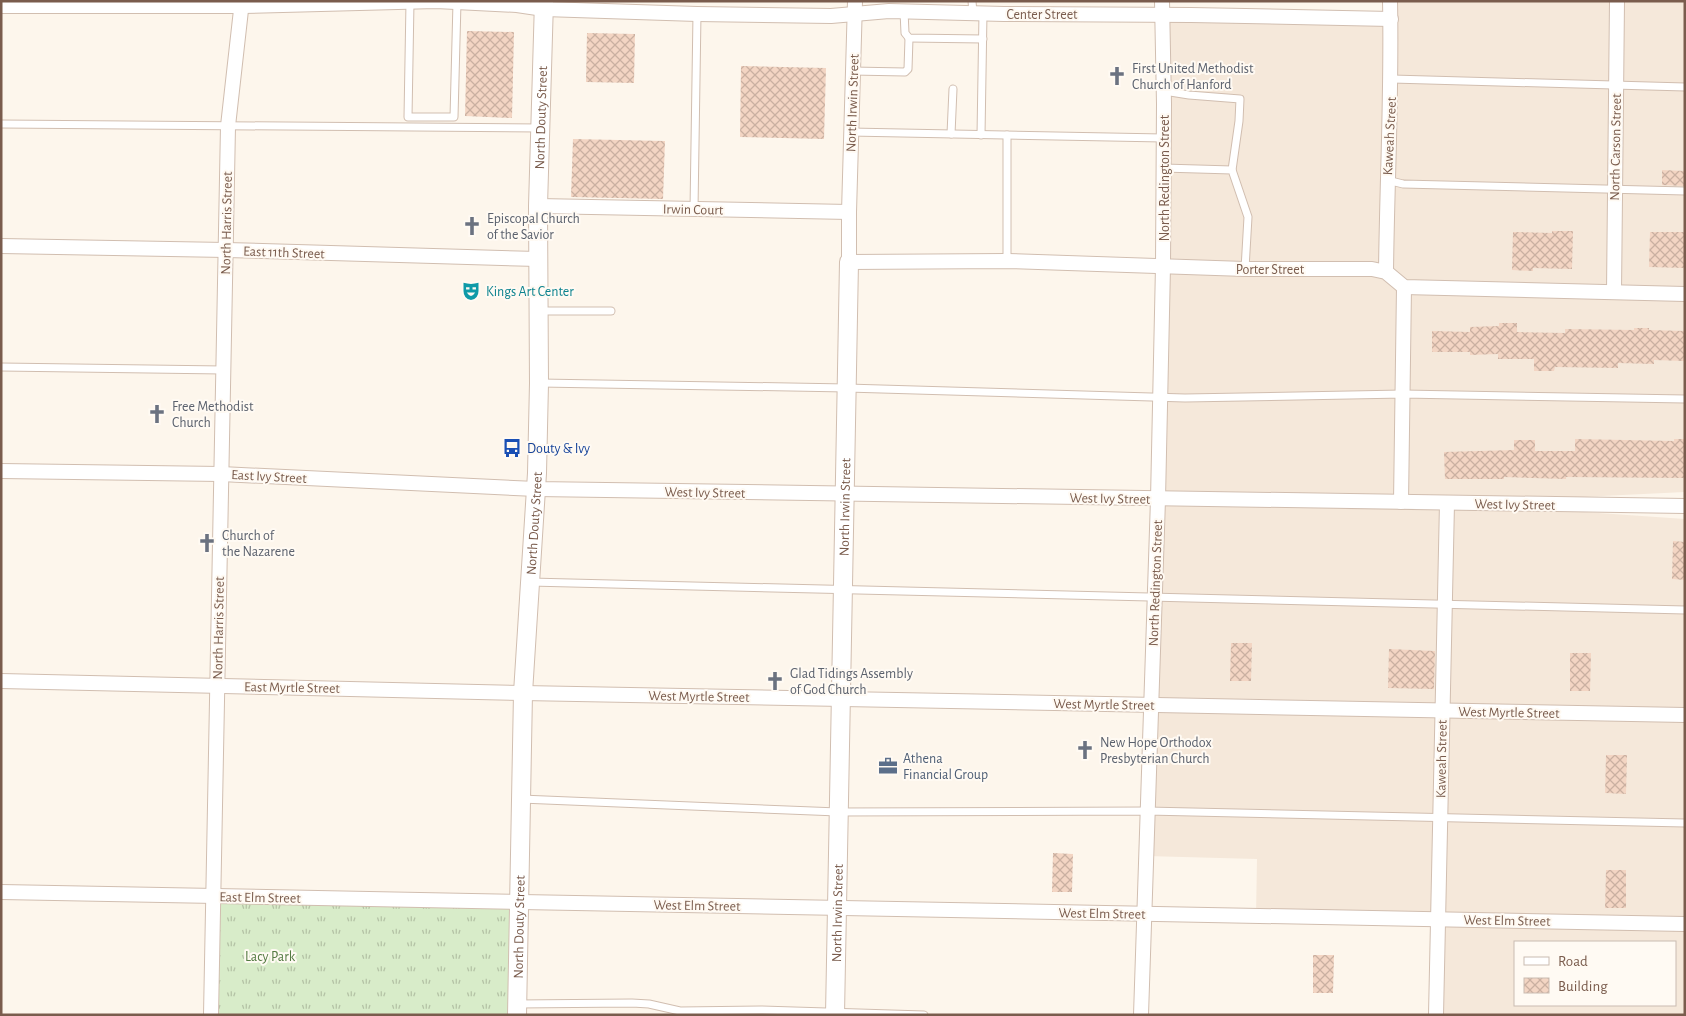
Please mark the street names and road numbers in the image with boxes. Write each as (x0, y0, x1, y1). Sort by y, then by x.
street label: Center Street (1006, 8, 1078, 22)
street label: North Irwin Street (844, 53, 862, 152)
street label: North Douty Street (533, 65, 550, 170)
street label: North Carson Street (1608, 93, 1624, 201)
street label: Kaweah Street (1381, 96, 1399, 176)
street label: North Redington Street (1158, 114, 1172, 241)
street label: North Harris Street (219, 171, 235, 275)
street label: Irwin Court (663, 202, 724, 218)
street label: East 11th Street (243, 245, 325, 261)
street label: Porter Street (1236, 263, 1305, 277)
street label: North Irwin Street (838, 457, 853, 556)
street label: East Ivy Street (231, 468, 307, 486)
street label: North Douty Street (525, 471, 545, 576)
street label: West Ivy Street (664, 485, 746, 501)
street label: West Ivy Street (1069, 491, 1151, 507)
street label: West Ivy Street (1474, 497, 1556, 513)
street label: North Redington Street (1147, 519, 1165, 646)
street label: North Harris Street (211, 576, 227, 680)
street label: East Myrtle Street (244, 680, 341, 696)
street label: West Myrtle Street (648, 689, 750, 705)
street label: West Myrtle Street (1053, 697, 1155, 713)
street label: West Myrtle Street (1458, 705, 1560, 721)
street label: Kaweah Street (1434, 719, 1450, 798)
street label: North Irwin Street (830, 863, 846, 962)
street label: North Douty Street (512, 875, 528, 979)
street label: East Elm Street (219, 890, 301, 906)
street label: West Elm Street (653, 898, 741, 914)
street label: West Elm Street (1058, 906, 1146, 922)
street label: West Elm Street (1463, 913, 1551, 929)

